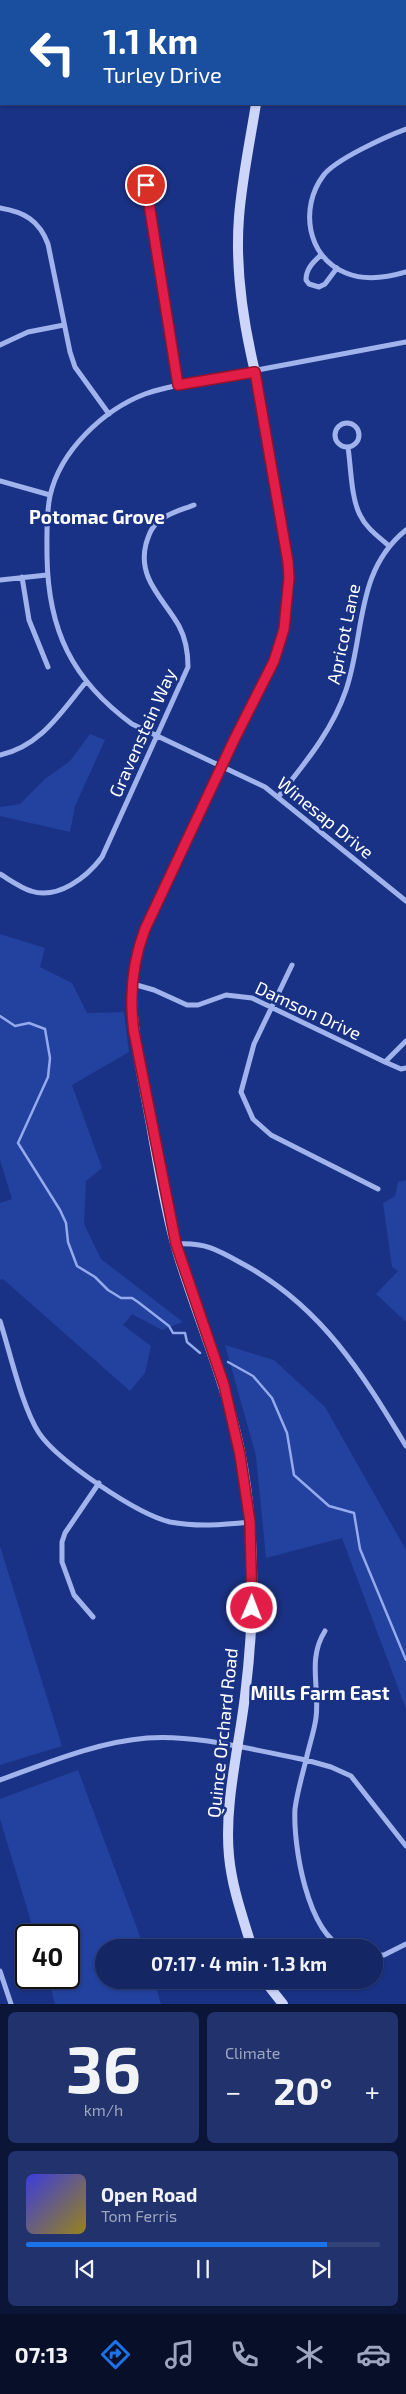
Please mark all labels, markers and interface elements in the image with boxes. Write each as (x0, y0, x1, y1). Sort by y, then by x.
text: 1.1 km (103, 19, 198, 61)
icon: left (20, 20, 85, 85)
text: Turley Drive (103, 61, 222, 87)
pin (125, 164, 167, 206)
icon: arrive (132, 171, 160, 199)
district label: Potomac Grove (29, 505, 165, 528)
street label: Apricot Lane (322, 581, 364, 686)
street label: Gravenstein Way (104, 664, 181, 800)
street label: Winesap Drive (273, 772, 378, 863)
street label: Damson Drive (252, 976, 365, 1044)
position arrow (225, 1581, 277, 1633)
street label: Quince Orchard Road (202, 1647, 242, 1819)
district label: Mills Farm East (251, 1681, 390, 1704)
speed limit sign: 40 (15, 1924, 80, 1989)
text: 07:17 · 4 min · 1.3 km (151, 1952, 327, 1975)
text: 36 (66, 2028, 141, 2106)
text: Climate (225, 2043, 280, 2062)
text: 20° (273, 2067, 333, 2113)
text: − (225, 2074, 241, 2108)
text: + (365, 2074, 380, 2108)
text: km/h (84, 2100, 123, 2119)
text: Open Road (101, 2183, 197, 2206)
text: Tom Ferris (101, 2206, 177, 2225)
icon: previous (71, 2255, 99, 2283)
icon: pause (189, 2255, 217, 2283)
icon: next (307, 2255, 335, 2283)
icon: directions (98, 2337, 133, 2372)
icon: music (162, 2337, 197, 2372)
icon: phone (227, 2337, 262, 2372)
icon: climate (292, 2337, 327, 2372)
icon: car (356, 2337, 391, 2372)
text: 07:13 (15, 2341, 68, 2367)

